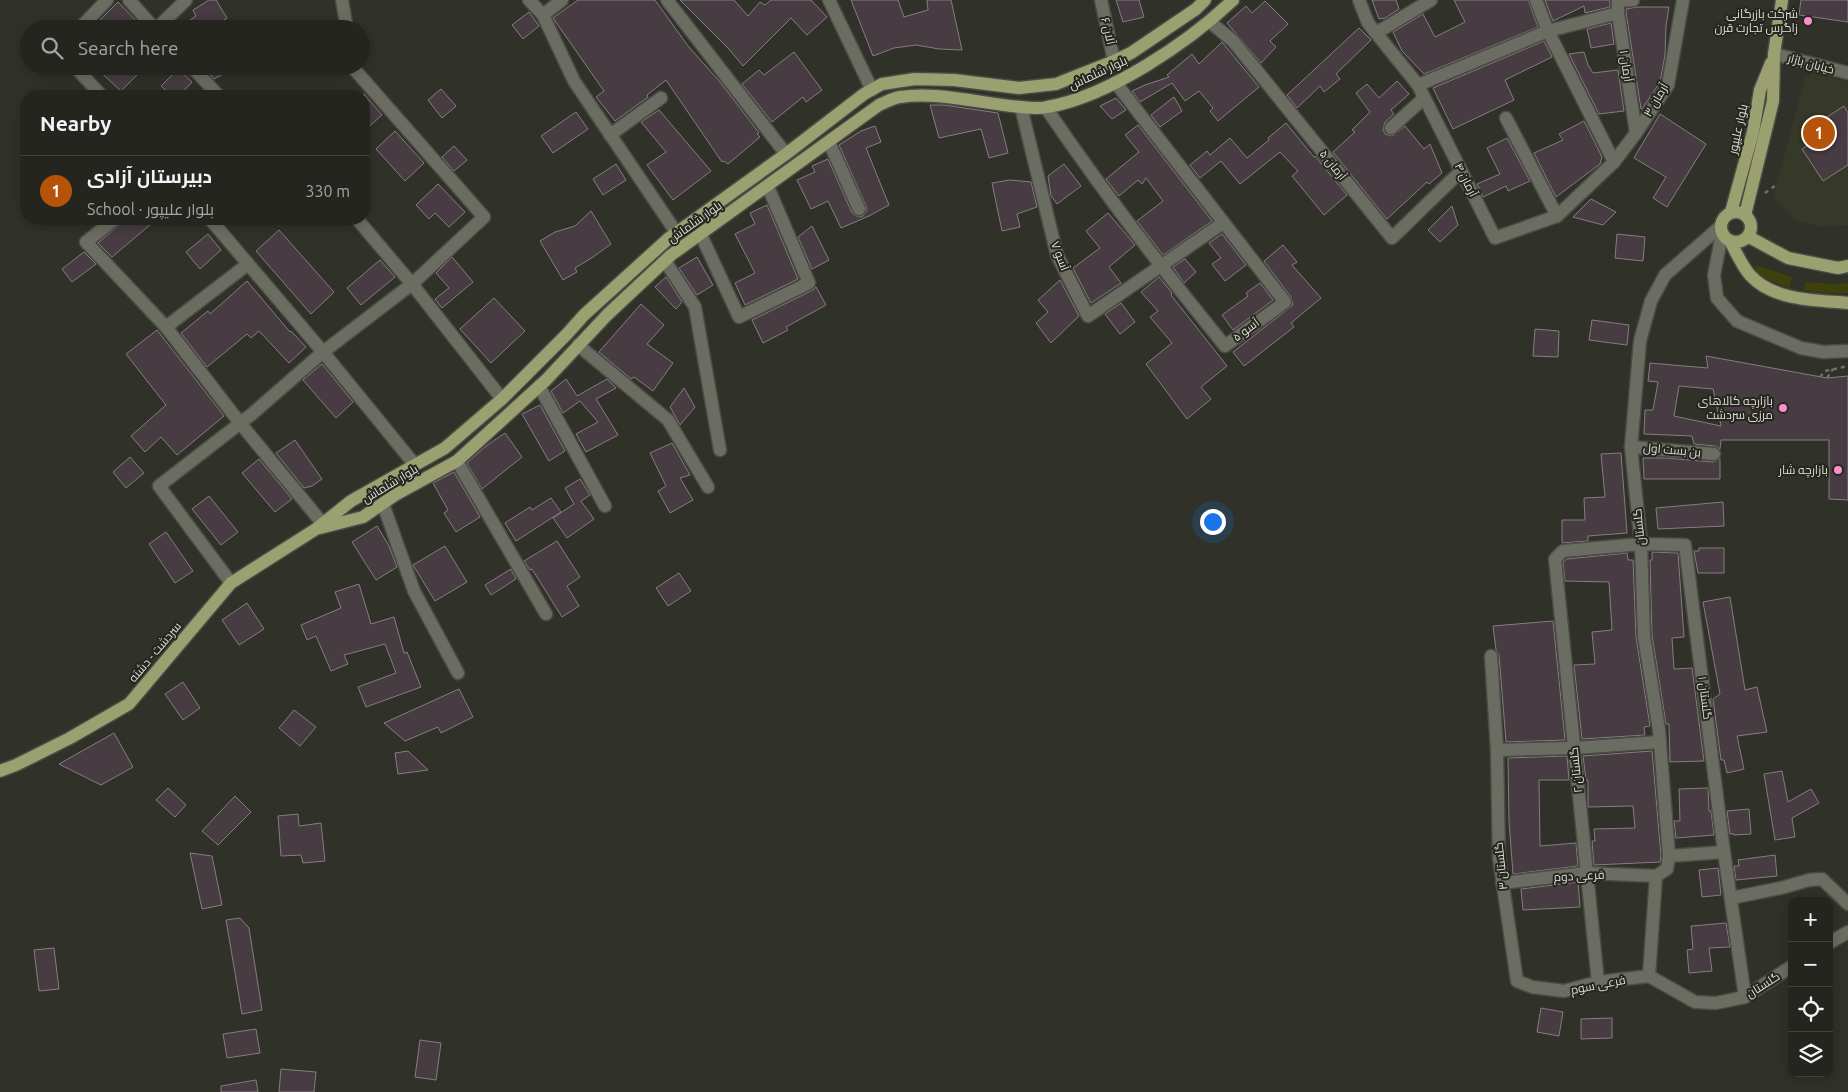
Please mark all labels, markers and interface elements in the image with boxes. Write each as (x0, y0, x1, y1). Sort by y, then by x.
place label: شرکت بازرگانی زاگرس تجارت قرن (1714, 7, 1798, 35)
marker: شرکت بازرگانی زاگرس تجارت قرن (1802, 15, 1814, 27)
street label: آلان ۶ (1098, 16, 1118, 47)
search box (20, 20, 370, 75)
icon: search (38, 34, 66, 62)
text: Search here (78, 37, 178, 59)
street label: آرمان ۱ (1617, 49, 1636, 84)
street label: خیابان باژار (1785, 51, 1836, 77)
street label: بلوار شلماش (1067, 53, 1129, 93)
street label: آرمان ۳ (1641, 80, 1672, 119)
street label: بلوار علیپور (1725, 103, 1752, 157)
text: Nearby (40, 111, 111, 135)
pin: 1 (1803, 114, 1835, 152)
street label: آرمان ۵ (1317, 147, 1350, 184)
street label: آرمان ۴ (1452, 161, 1481, 200)
text: دبیرستان آزادی (87, 165, 212, 187)
text: 1 (51, 182, 61, 200)
text: 330 m (305, 182, 350, 200)
street label: بلوار شلماش (665, 198, 725, 246)
text: School · بلوار علیپور (87, 200, 214, 218)
street label: آسو ۷ (1048, 239, 1072, 273)
street label: آسو ۵ (1230, 315, 1263, 344)
place label: بازارچه کالاهای مرزی سردشت (1698, 394, 1773, 422)
marker: بازارچه کالاهای مرزی سردشت (1777, 402, 1789, 414)
street label: بن بست اول (1642, 440, 1702, 460)
street label: بلوار شلماش (360, 462, 420, 506)
place label: بازارچه شار (1778, 463, 1828, 479)
marker: بازارچه شار (1832, 464, 1844, 476)
street label: گلستان (1630, 508, 1648, 546)
your location (1200, 509, 1226, 535)
street label: سردشت - دشته (126, 619, 184, 685)
street label: گلستان ۱ (1695, 675, 1715, 721)
street label: گلستان ۲ (1567, 746, 1585, 794)
street label: گلستان ۳ (1492, 841, 1510, 891)
street label: فرعی دوم (1553, 868, 1605, 885)
map controls (1788, 897, 1833, 1077)
button: + (1788, 897, 1833, 942)
button: − (1788, 942, 1833, 987)
street label: گلستان (1744, 969, 1782, 1001)
street label: فرعی سوم (1569, 973, 1627, 998)
button: locate (1788, 987, 1833, 1032)
button: layers (1788, 1032, 1833, 1077)

